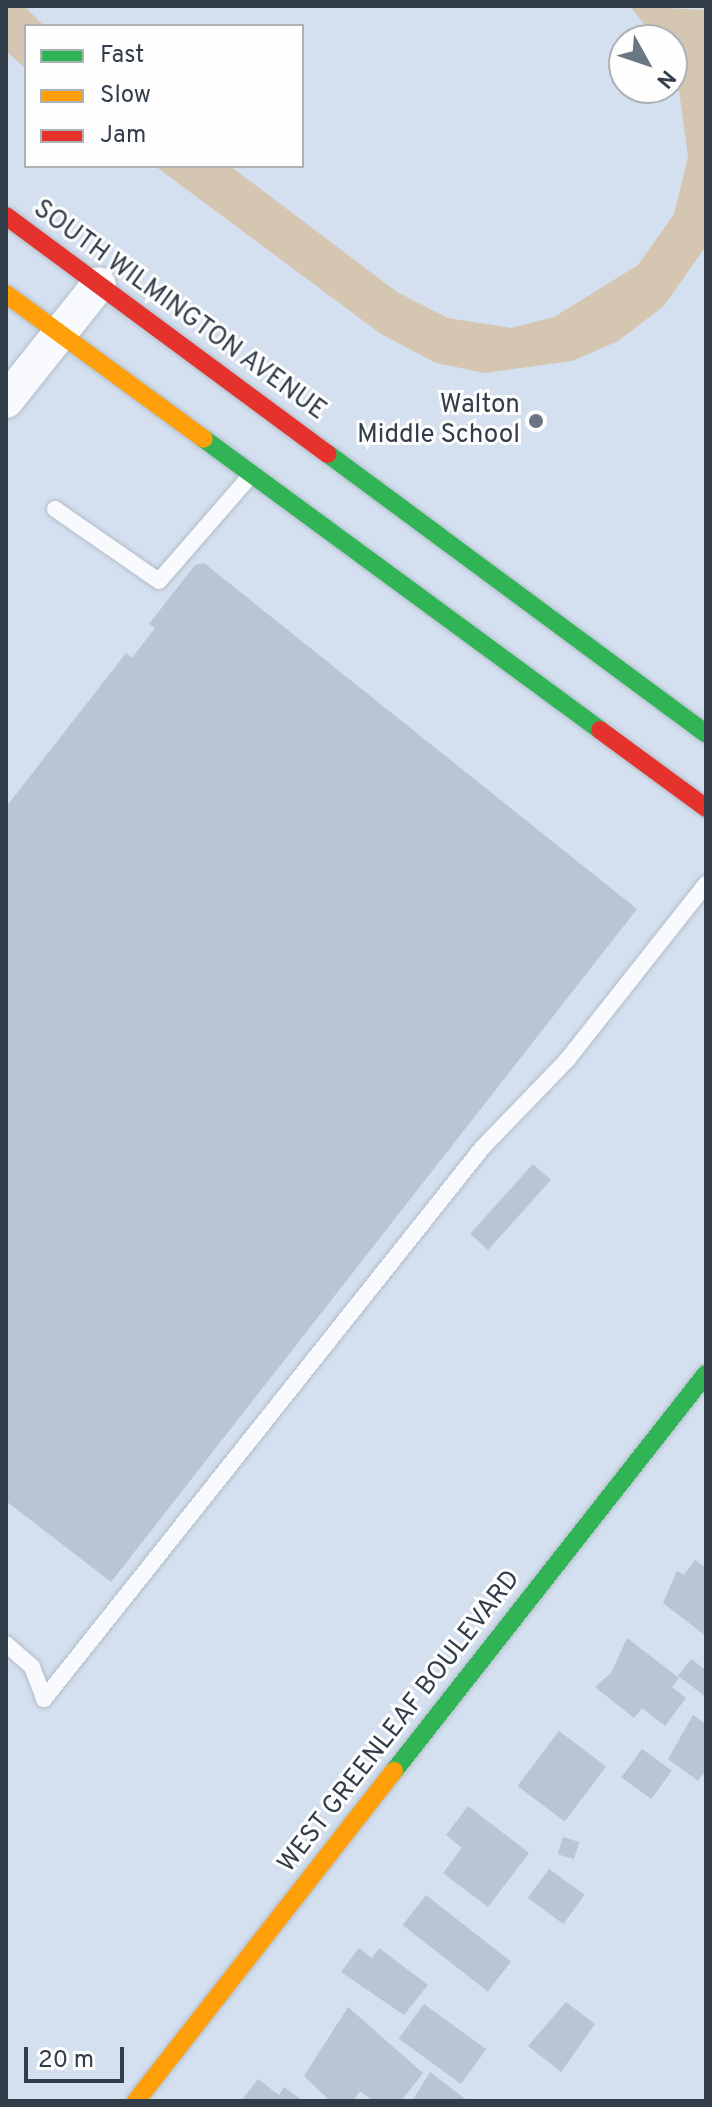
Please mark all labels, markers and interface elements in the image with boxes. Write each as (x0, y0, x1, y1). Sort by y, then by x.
legend (24, 24, 304, 168)
north arrow (608, 24, 688, 104)
text: Fast (100, 41, 144, 71)
text: N (650, 64, 681, 93)
text: Slow (100, 81, 151, 111)
text: Jam (100, 121, 146, 151)
street label: SOUTH WILMINGTON AVENUE (26, 194, 332, 428)
place label: Walton Middle School (357, 390, 520, 452)
marker: Walton Middle School (527, 412, 545, 430)
street label: WEST GREENLEAF BOULEVARD (272, 1564, 528, 1880)
scale bar (28, 2031, 128, 2081)
text: 20 m (38, 2046, 94, 2076)

